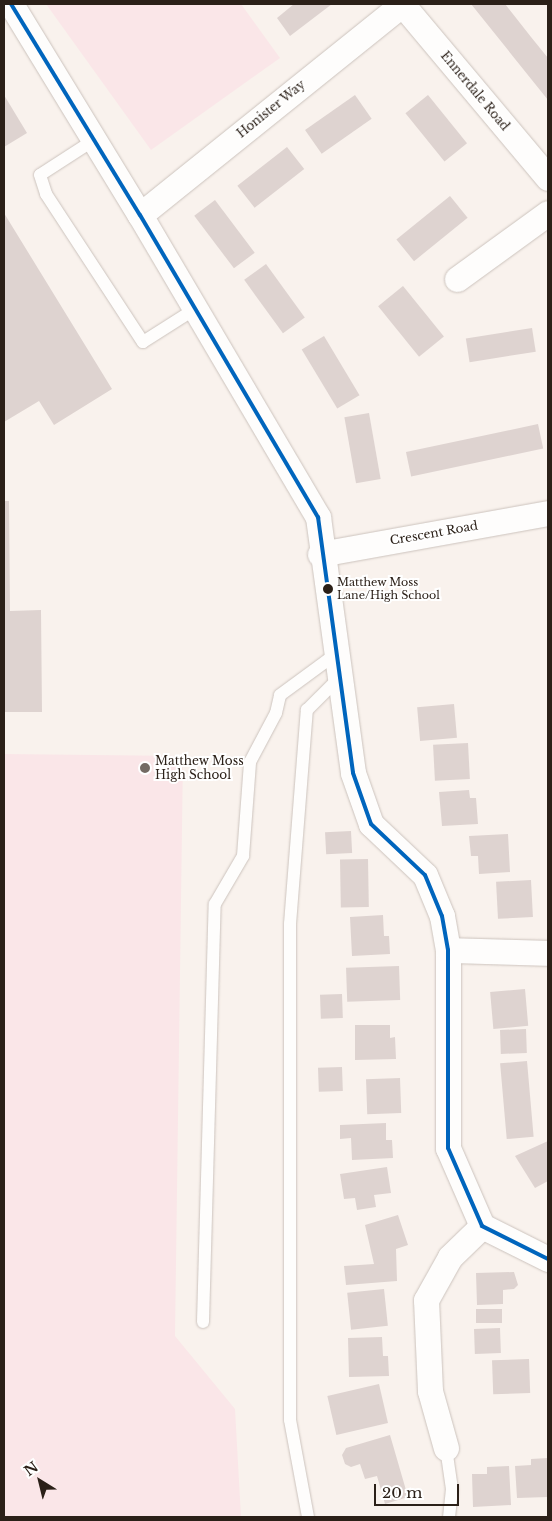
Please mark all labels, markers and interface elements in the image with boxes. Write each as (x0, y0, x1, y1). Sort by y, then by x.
street label: Ennerdale Road (438, 49, 512, 133)
street label: Honister Way (234, 77, 308, 141)
street label: Crescent Road (389, 518, 479, 548)
place label: Matthew Moss Lane/High School (337, 576, 440, 602)
marker: Matthew Moss Lane/High School (323, 584, 333, 594)
place label: Matthew Moss High School (155, 754, 244, 782)
marker: Matthew Moss High School (139, 762, 151, 774)
north arrow (15, 1456, 65, 1506)
text: N (21, 1458, 42, 1480)
scale bar (377, 1474, 462, 1506)
text: 20 m (382, 1483, 422, 1502)

